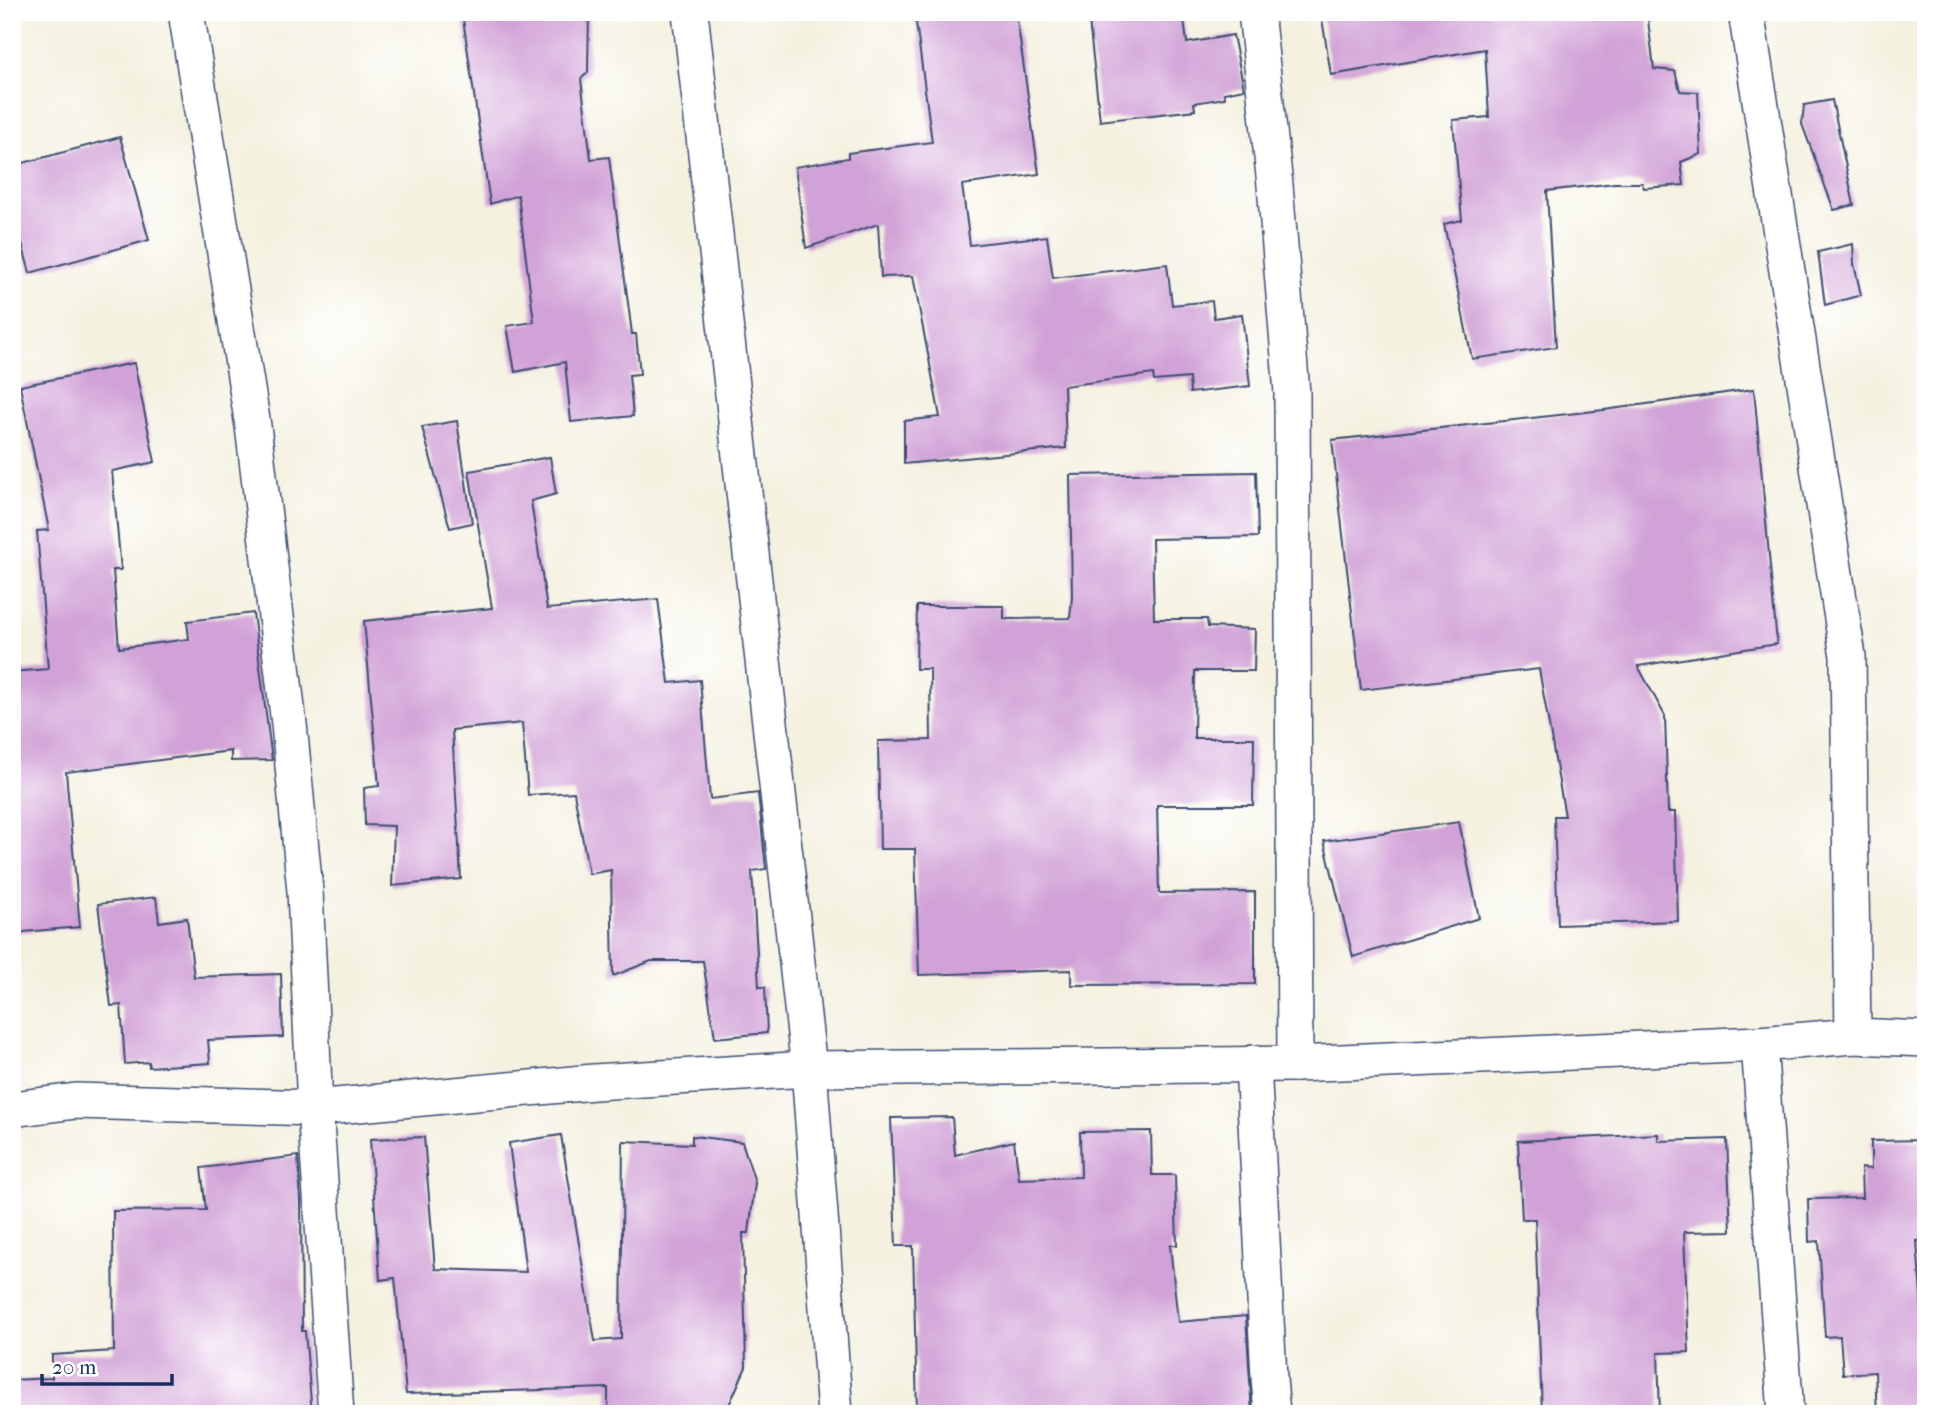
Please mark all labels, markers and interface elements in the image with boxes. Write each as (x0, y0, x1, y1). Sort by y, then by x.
scale bar (42, 1342, 172, 1386)
text: 20 m (52, 1355, 97, 1379)

